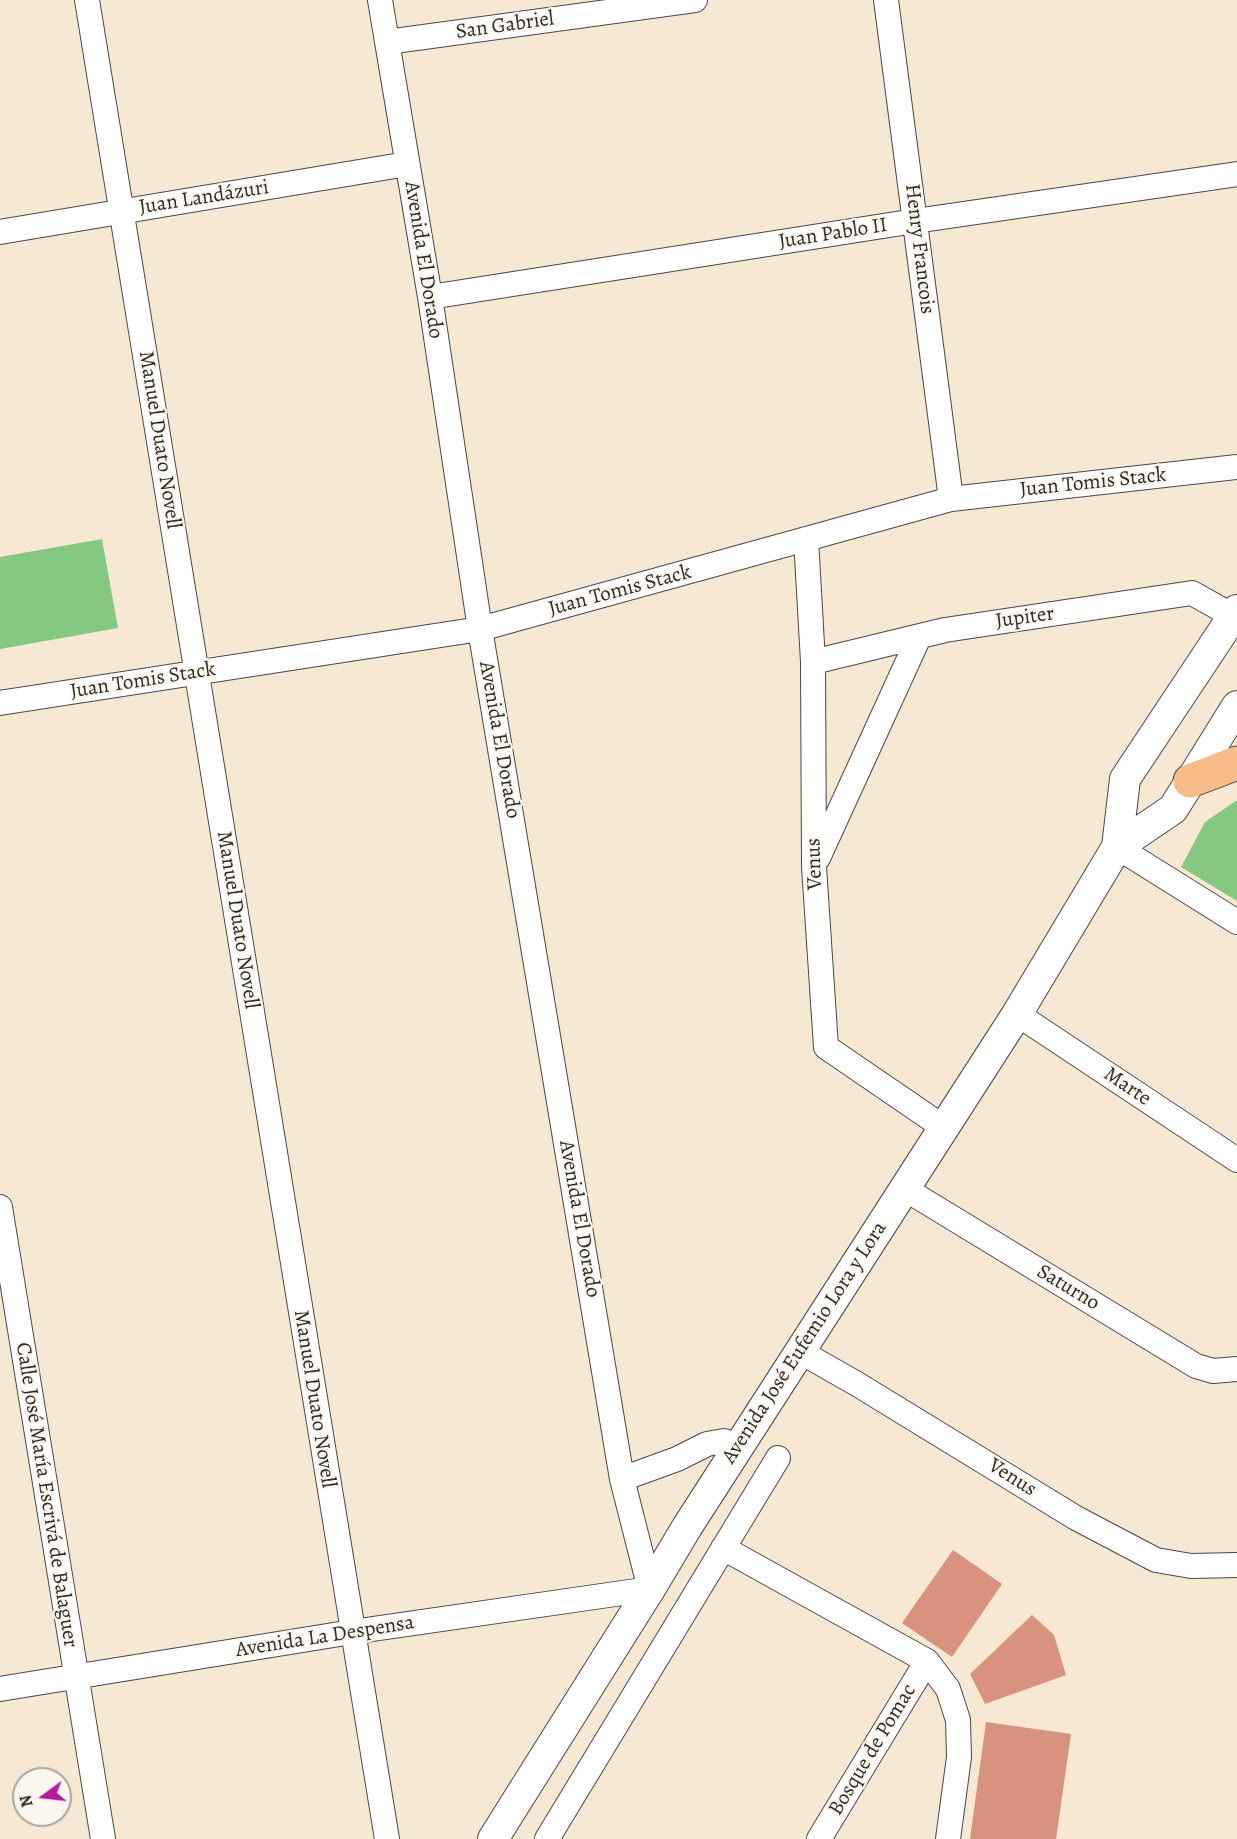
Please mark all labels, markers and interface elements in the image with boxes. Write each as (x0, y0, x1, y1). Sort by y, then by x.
street label: San Gabriel (454, 7, 556, 45)
street label: Juan Landázuri (137, 175, 271, 221)
street label: Avenida El Dorado (398, 179, 448, 341)
street label: Henry Francois (899, 182, 939, 316)
street label: Juan Pablo II (777, 213, 889, 255)
street label: Manuel Duato Novell (132, 349, 186, 531)
street label: Juan Tomis Stack (1019, 463, 1167, 503)
street label: Juan Tomis Stack (546, 560, 694, 622)
street label: Jupiter (994, 601, 1056, 635)
street label: Juan Tomis Stack (68, 657, 218, 705)
street label: Avenida El Dorado (473, 659, 525, 821)
street label: Manuel Duato Novell (210, 829, 264, 1011)
street label: Venus (802, 838, 828, 890)
street label: Marte (1099, 1062, 1155, 1112)
street label: Avenida El Dorado (553, 1138, 605, 1300)
street label: Avenida José Eufemio Lora y Lora (717, 1217, 893, 1469)
street label: Saturno (1032, 1259, 1104, 1317)
street label: Manuel Duato Novell (287, 1308, 341, 1490)
street label: Calle José María Escrivá de Balaguer (9, 1341, 83, 1649)
street label: Venus (983, 1454, 1041, 1502)
street label: Avenida La Despensa (234, 1610, 416, 1664)
street label: Bosque de Pomac (824, 1680, 922, 1820)
north arrow (12, 1767, 72, 1827)
text: N (14, 1793, 39, 1810)

